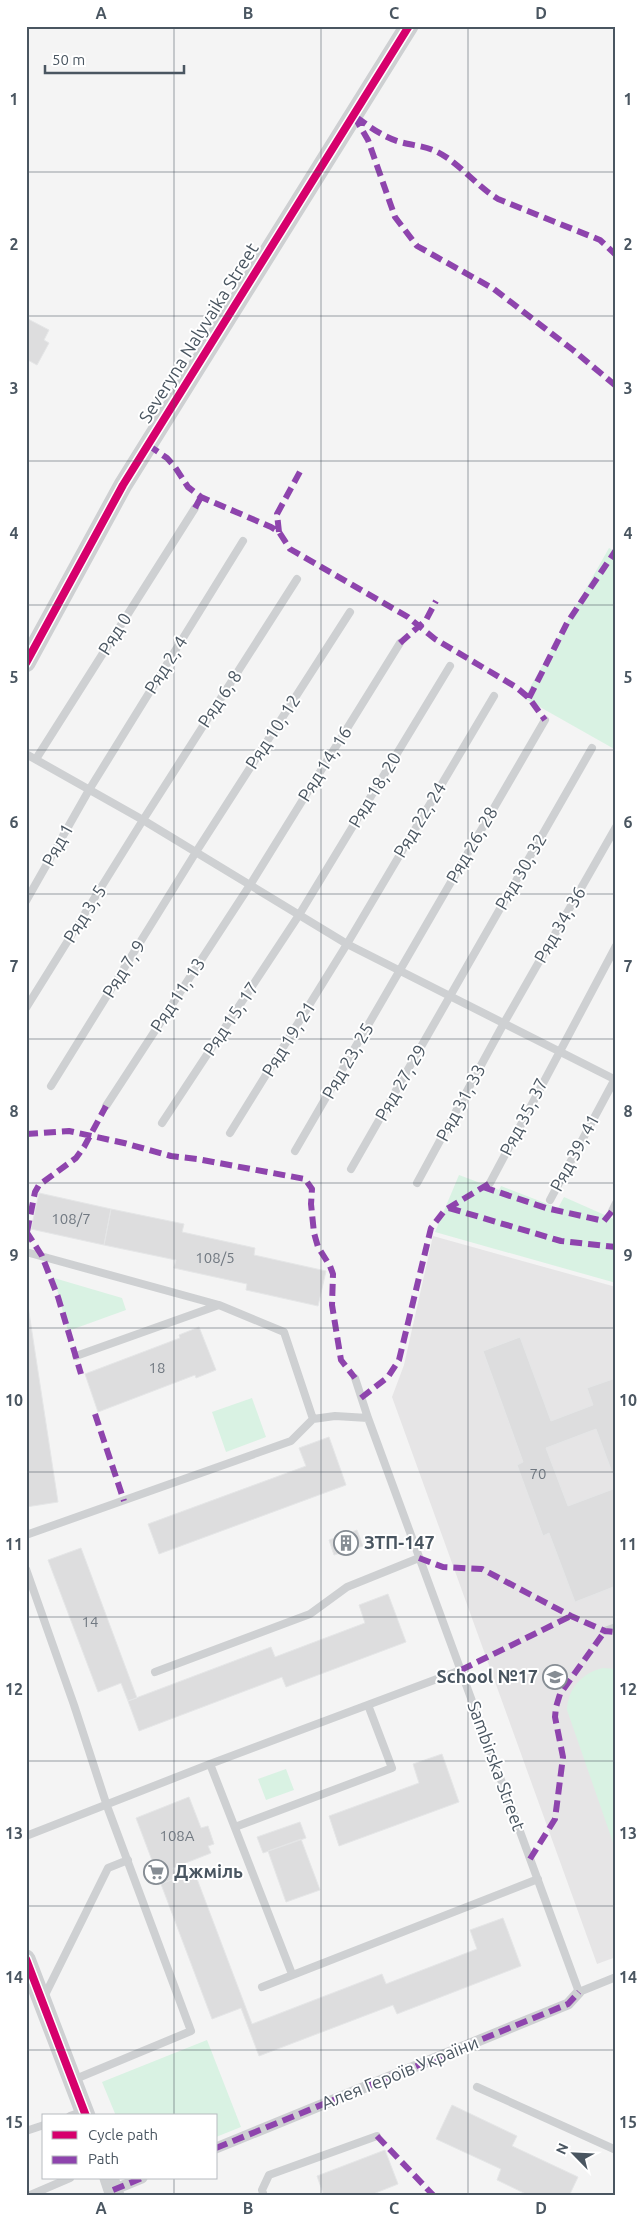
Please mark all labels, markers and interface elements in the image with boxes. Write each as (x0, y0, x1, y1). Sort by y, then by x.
text: A (95, 4, 107, 22)
text: B (243, 4, 253, 22)
text: C (389, 4, 399, 22)
text: D (535, 4, 547, 22)
scale bar (45, 42, 184, 74)
text: 50 m (52, 51, 85, 68)
text: 1 (9, 90, 19, 108)
text: 1 (623, 90, 633, 108)
text: 2 (9, 235, 19, 253)
text: 2 (623, 235, 633, 253)
street label: Severyna Nalyvaika Street (134, 239, 262, 426)
text: 3 (9, 379, 19, 397)
text: 3 (623, 379, 633, 397)
text: 4 (9, 524, 19, 542)
text: 4 (623, 524, 633, 542)
street label: Ряд 0 (94, 609, 135, 658)
street label: Ряд 2, 4 (140, 632, 191, 697)
street label: Ряд 6, 8 (193, 666, 245, 731)
text: 5 (9, 668, 19, 686)
text: 5 (623, 668, 633, 686)
street label: Ряд 10, 12 (241, 691, 303, 772)
street label: Ряд 14, 16 (293, 722, 355, 805)
street label: Ряд 18, 20 (344, 748, 404, 831)
street label: Ряд 22, 24 (389, 778, 449, 861)
street label: Ряд 26, 28 (441, 803, 501, 886)
text: 6 (9, 813, 19, 831)
text: 6 (623, 813, 633, 831)
street label: Ряд 1 (37, 820, 77, 869)
street label: Ряд 30, 32 (490, 830, 550, 913)
street label: Ряд 3, 5 (59, 881, 110, 946)
street label: Ряд 34, 36 (529, 883, 589, 966)
street label: Ряд 7, 9 (98, 936, 149, 1001)
street label: Ряд 11, 13 (146, 954, 208, 1035)
text: 7 (9, 957, 19, 975)
text: 7 (623, 957, 633, 975)
street label: Ряд 15, 17 (198, 978, 262, 1059)
street label: Ряд 19, 21 (257, 997, 319, 1080)
street label: Ряд 23, 25 (317, 1019, 377, 1102)
street label: Ряд 27, 29 (370, 1041, 430, 1124)
street label: Ряд 31, 33 (432, 1061, 489, 1144)
street label: Ряд 35, 37 (495, 1074, 551, 1159)
text: 8 (9, 1102, 19, 1120)
text: 8 (623, 1102, 633, 1120)
street label: Ряд 39, 41 (546, 1111, 603, 1194)
house number: 108/7 (51, 1210, 91, 1227)
text: 9 (9, 1246, 19, 1264)
text: 9 (623, 1246, 633, 1264)
house number: 108/5 (195, 1249, 235, 1266)
house number: 18 (149, 1359, 165, 1376)
text: 10 (5, 1391, 23, 1409)
text: 10 (619, 1391, 637, 1409)
house number: 70 (530, 1465, 546, 1482)
building icon: ЗТП-147 (333, 1530, 359, 1556)
place label: ЗТП-147 (364, 1532, 435, 1552)
text: 11 (5, 1535, 23, 1553)
text: 11 (619, 1535, 637, 1553)
house number: 14 (82, 1613, 98, 1630)
school or university icon: School №17 (542, 1664, 568, 1690)
place label: School №17 (437, 1666, 538, 1686)
text: 12 (5, 1680, 23, 1698)
text: 12 (619, 1680, 637, 1698)
street label: Sambirska Street (464, 1698, 530, 1833)
text: 13 (5, 1824, 23, 1842)
text: 13 (619, 1824, 637, 1842)
house number: 108А (159, 1827, 195, 1844)
supermarket icon: Джміль (143, 1859, 169, 1885)
place label: Джміль (174, 1861, 243, 1881)
text: 14 (5, 1968, 23, 1986)
text: 14 (619, 1968, 637, 1986)
street label: Алея Героїв України (318, 2031, 481, 2113)
text: 15 (5, 2113, 23, 2131)
text: 15 (619, 2113, 637, 2131)
legend (42, 2114, 218, 2180)
text: Cycle path (88, 2126, 158, 2143)
north arrow (550, 2130, 600, 2180)
text: N (553, 2141, 572, 2157)
text: Path (88, 2150, 119, 2167)
text: A (95, 2199, 107, 2217)
text: B (243, 2199, 253, 2217)
text: C (389, 2199, 399, 2217)
text: D (535, 2199, 547, 2217)

